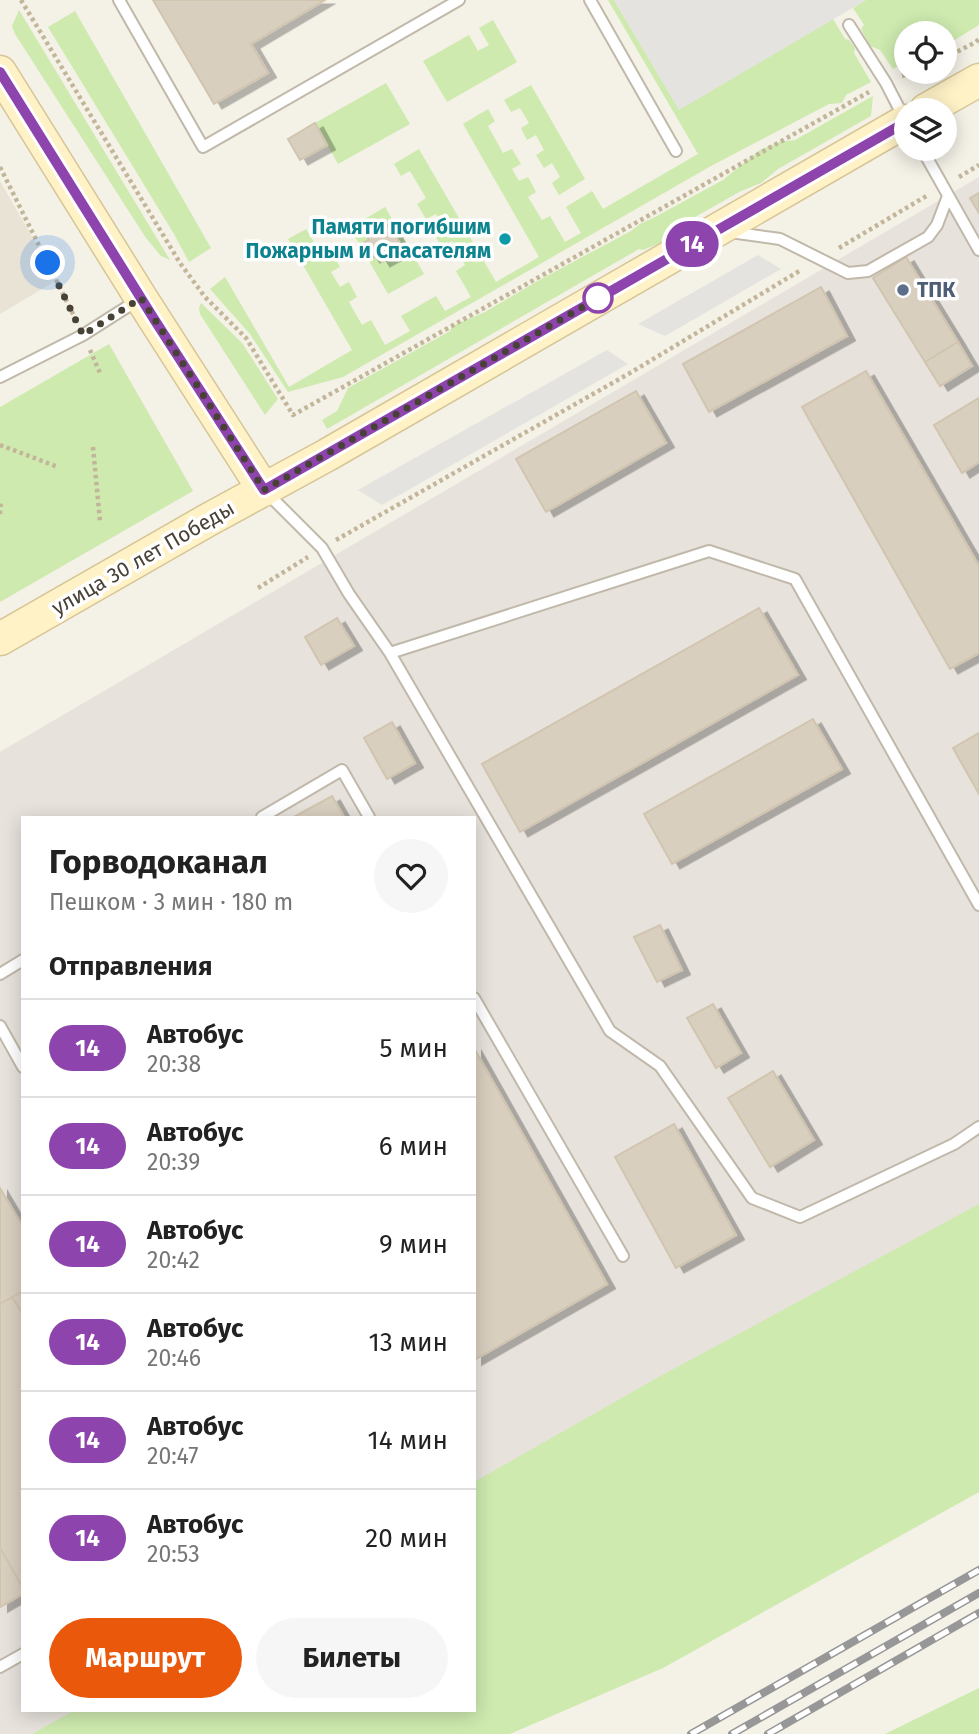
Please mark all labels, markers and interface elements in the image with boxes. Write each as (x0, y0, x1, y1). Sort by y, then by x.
map controls (894, 21, 957, 161)
button: locate (894, 21, 957, 84)
button: layers (894, 98, 957, 161)
place label: Памяти погибшим Пожарным и Спасателям (246, 214, 491, 264)
line badge: 14 (660, 221, 724, 267)
text: 14 (680, 230, 704, 258)
marker: Памяти погибшим Пожарным и Спасателям (497, 231, 513, 247)
your location (30, 245, 65, 280)
place label: ТПК (917, 277, 956, 303)
marker: ТПК (895, 282, 911, 298)
unlabelled marker (583, 283, 613, 313)
street label: улица 30 лет Победы (47, 495, 239, 621)
button: heart (374, 839, 448, 913)
text: Горводоканал (49, 842, 268, 882)
text: Пешком · 3 мин · 180 m (49, 888, 293, 916)
text: Отправления (49, 951, 212, 982)
text: Автобус (147, 1019, 244, 1050)
text: 5 мин (380, 1033, 448, 1064)
text: 14 (75, 1034, 100, 1062)
text: 20:38 (147, 1050, 201, 1078)
text: Автобус (147, 1117, 244, 1148)
text: 6 мин (379, 1131, 448, 1162)
text: 14 (75, 1132, 100, 1160)
text: 20:39 (147, 1148, 200, 1176)
text: Автобус (147, 1215, 244, 1246)
text: 9 мин (379, 1229, 448, 1260)
text: 14 (75, 1230, 100, 1258)
text: 20:42 (147, 1246, 200, 1274)
text: Автобус (147, 1313, 244, 1344)
text: 13 мин (368, 1327, 448, 1358)
text: 14 (75, 1328, 100, 1356)
text: 20:46 (147, 1344, 201, 1372)
text: Автобус (147, 1411, 244, 1442)
text: 14 мин (368, 1425, 448, 1456)
text: 14 (75, 1426, 100, 1454)
text: 20:47 (147, 1442, 199, 1470)
text: Автобус (147, 1509, 244, 1540)
text: 20 мин (365, 1523, 448, 1554)
text: 14 (75, 1524, 100, 1552)
text: 20:53 (147, 1540, 200, 1568)
button: Маршрут (49, 1618, 242, 1698)
button: Билеты (256, 1618, 448, 1698)

